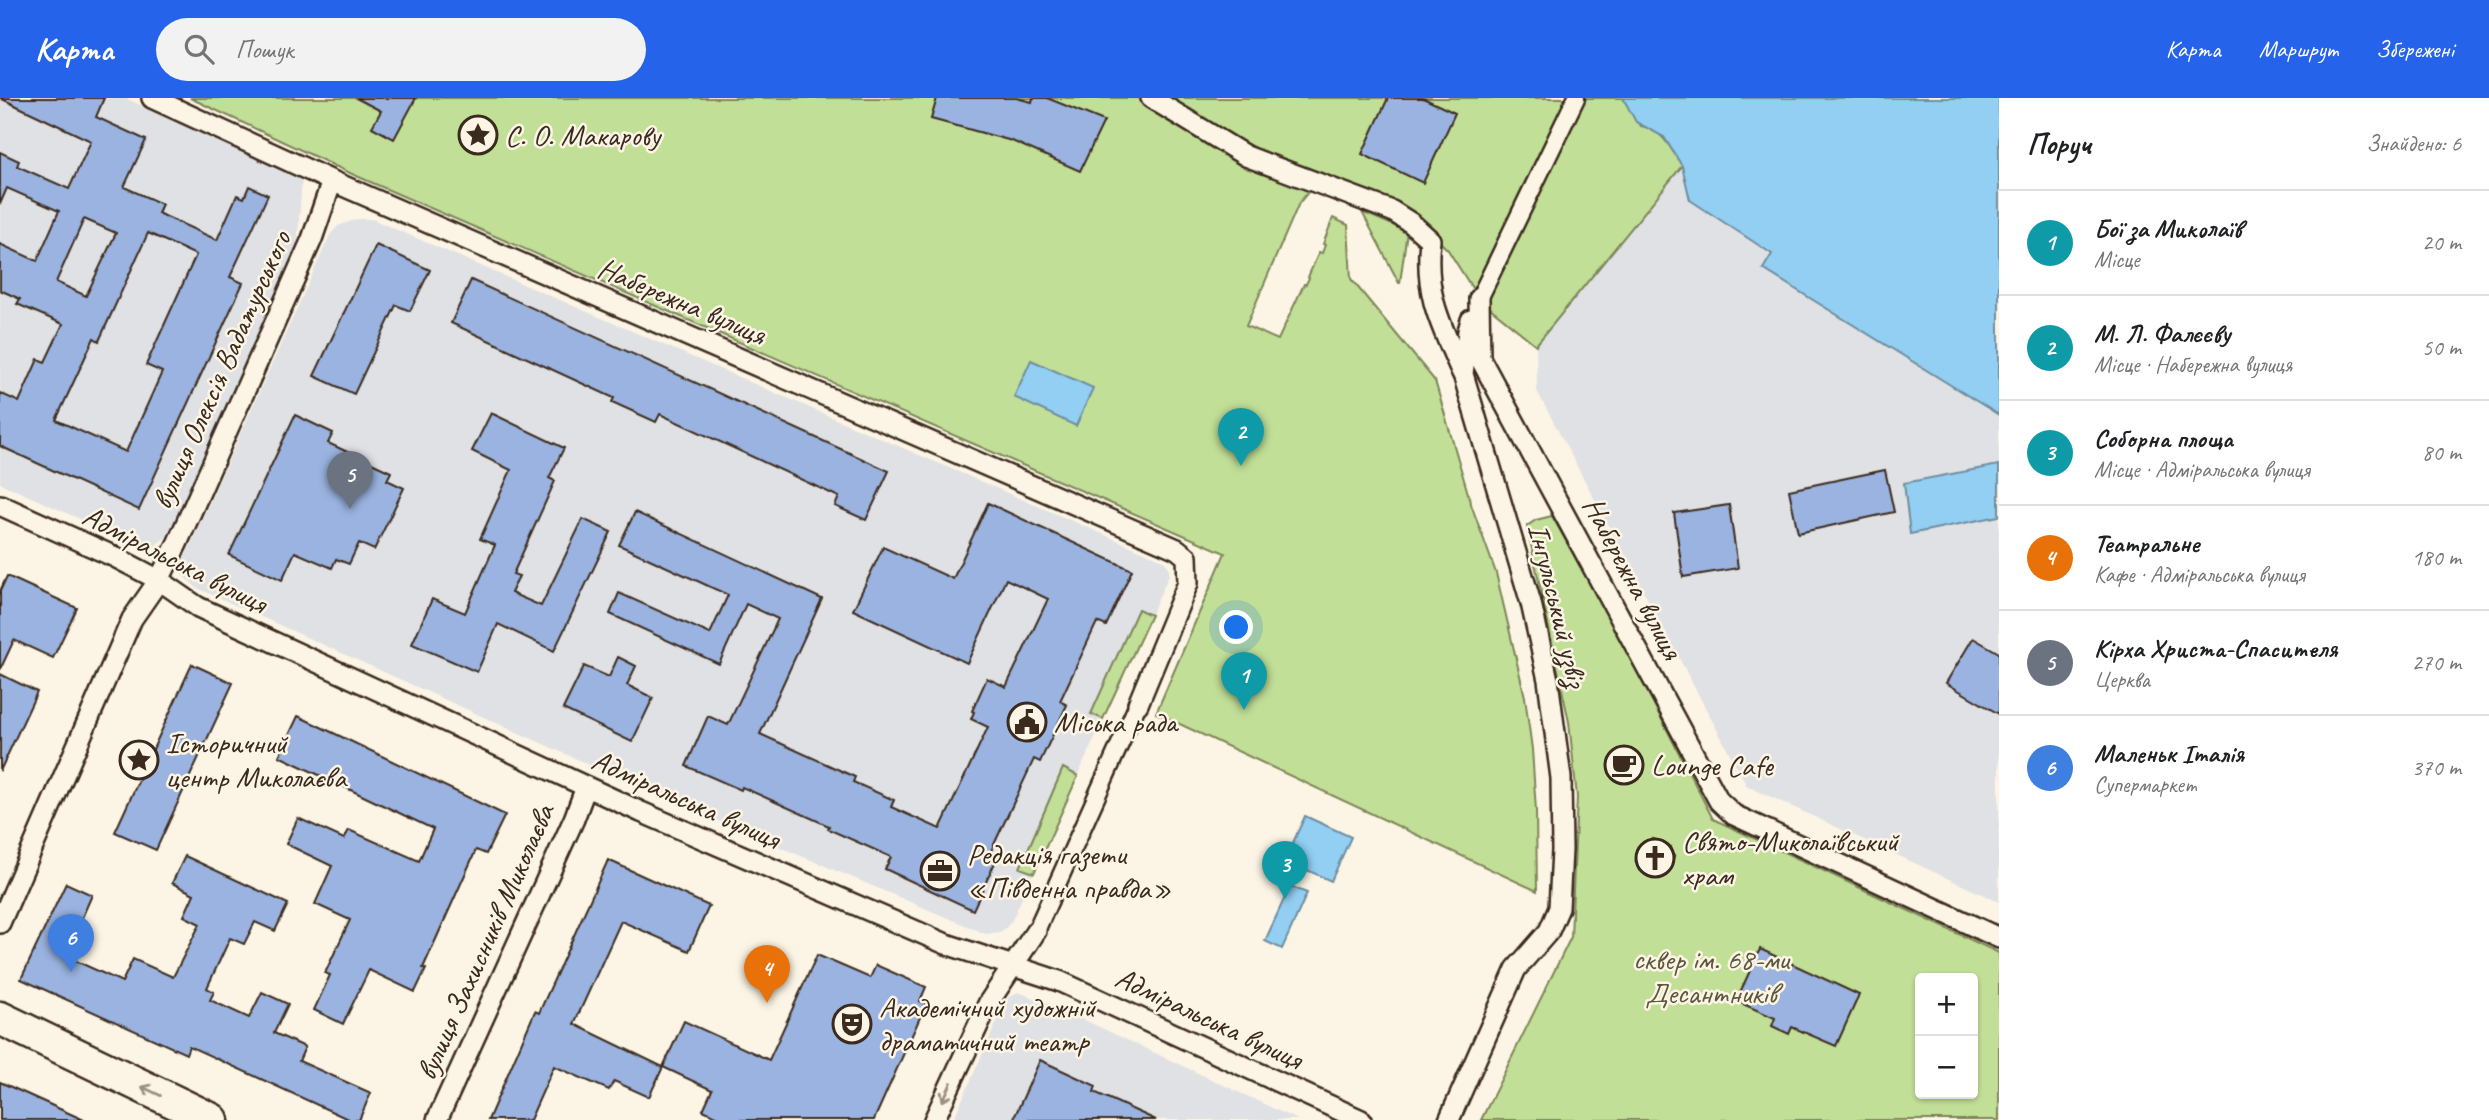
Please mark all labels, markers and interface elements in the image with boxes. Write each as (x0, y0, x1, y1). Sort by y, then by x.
search box (156, 18, 646, 81)
text: Карта (35, 28, 114, 70)
icon: search (180, 30, 218, 68)
text: Пошук (236, 33, 294, 66)
text: Карта (2166, 34, 2221, 64)
text: Маршрут (2259, 34, 2338, 64)
text: Збережені (2376, 34, 2454, 64)
place icon: С. О. Макарову (457, 114, 499, 156)
place label: С. О. Макарову (505, 116, 663, 154)
text: Поруч (2027, 125, 2091, 163)
text: Знайдено: 6 (2366, 129, 2461, 158)
text: Бої за Миколаїв (2094, 212, 2242, 245)
street label: вулиця Олексія Вадатурського (143, 224, 300, 515)
text: 1 (2045, 228, 2055, 257)
text: 20 m (2422, 228, 2461, 257)
text: Місце (2094, 245, 2140, 274)
street label: Набережна вулиця (592, 249, 773, 354)
text: М. Л. Фалєєву (2094, 317, 2230, 350)
text: 2 (2045, 333, 2055, 362)
text: 50 m (2422, 333, 2461, 362)
text: Місце · Набережна вулиця (2094, 350, 2292, 379)
pin: 2 (1218, 408, 1264, 466)
text: Соборна площа (2094, 422, 2233, 455)
text: 3 (2045, 438, 2055, 467)
text: 80 m (2422, 438, 2461, 467)
pin: 5 (327, 451, 373, 509)
text: Місце · Адміральська вулиця (2094, 455, 2310, 484)
street label: Набережна вулиця (1574, 490, 1692, 667)
street label: Адміральська вулиця (76, 496, 276, 623)
street label: Інгульський узвіз (1519, 519, 1597, 693)
text: Театральне (2094, 527, 2199, 560)
text: 4 (2045, 543, 2055, 572)
text: 180 m (2412, 543, 2461, 572)
text: Кафе · Адміральська вулиця (2094, 560, 2305, 589)
your location (1219, 610, 1253, 644)
text: Кірха Христа-Спасителя (2094, 632, 2337, 665)
text: 5 (2045, 648, 2055, 677)
text: 270 m (2412, 648, 2461, 677)
pin: 1 (1221, 652, 1267, 710)
text: Церква (2094, 665, 2150, 694)
public building icon: Міська рада (1006, 701, 1048, 743)
place label: Міська рада (1054, 703, 1179, 741)
place label: Історичний центр Миколаєва (166, 724, 348, 796)
text: Маленьк Італія (2094, 737, 2244, 770)
place icon: Історичний центр Миколаєва (118, 739, 160, 781)
street label: Адміральська вулиця (586, 741, 788, 858)
cafe icon: Lounge Cafe (1603, 744, 1645, 786)
place label: Lounge Cafe (1651, 746, 1775, 784)
text: 6 (2045, 753, 2055, 782)
text: 370 m (2412, 753, 2461, 782)
text: Супермаркет (2094, 770, 2197, 799)
street label: вулиця Захисників Миколаєва (407, 797, 564, 1086)
place label: Свято-Миколаївський храм (1682, 822, 1900, 894)
place label: Редакція газети «Південна правда» (967, 835, 1172, 907)
church icon: Свято-Миколаївський храм (1634, 837, 1676, 879)
pin: 3 (1262, 841, 1308, 899)
office icon: Редакція газети «Південна правда» (919, 850, 961, 892)
pin: 6 (48, 914, 94, 972)
park label: сквер ім. 68-ми Десантників (1633, 940, 1791, 1012)
pin: 4 (744, 945, 790, 1003)
street label: Адміральська вулиця (1110, 958, 1311, 1079)
map controls (1915, 973, 1978, 1099)
button: + (1915, 973, 1978, 1036)
place label: Академічний художній драматичний театр (879, 988, 1097, 1060)
theatre icon: Академічний художній драматичний театр (831, 1003, 873, 1045)
button: − (1915, 1036, 1978, 1099)
one-way arrow (940, 1081, 953, 1102)
one-way arrow (141, 1083, 162, 1097)

